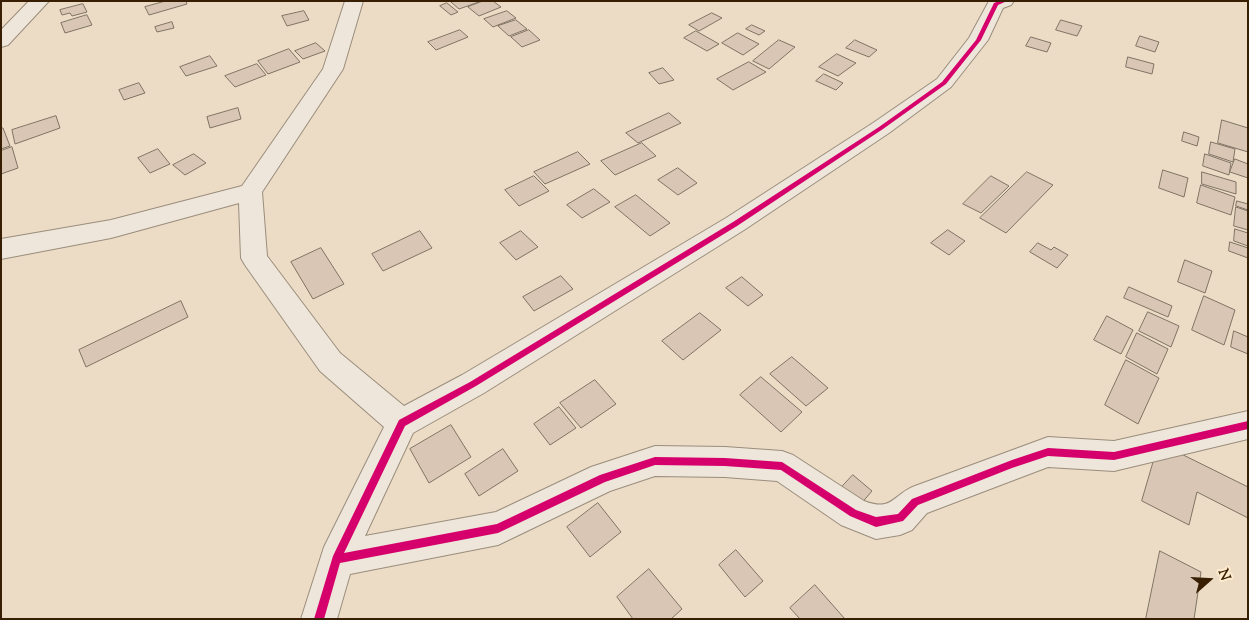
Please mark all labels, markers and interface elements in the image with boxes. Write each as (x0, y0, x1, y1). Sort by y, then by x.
north arrow (1184, 555, 1234, 605)
text: N (1212, 567, 1234, 584)

